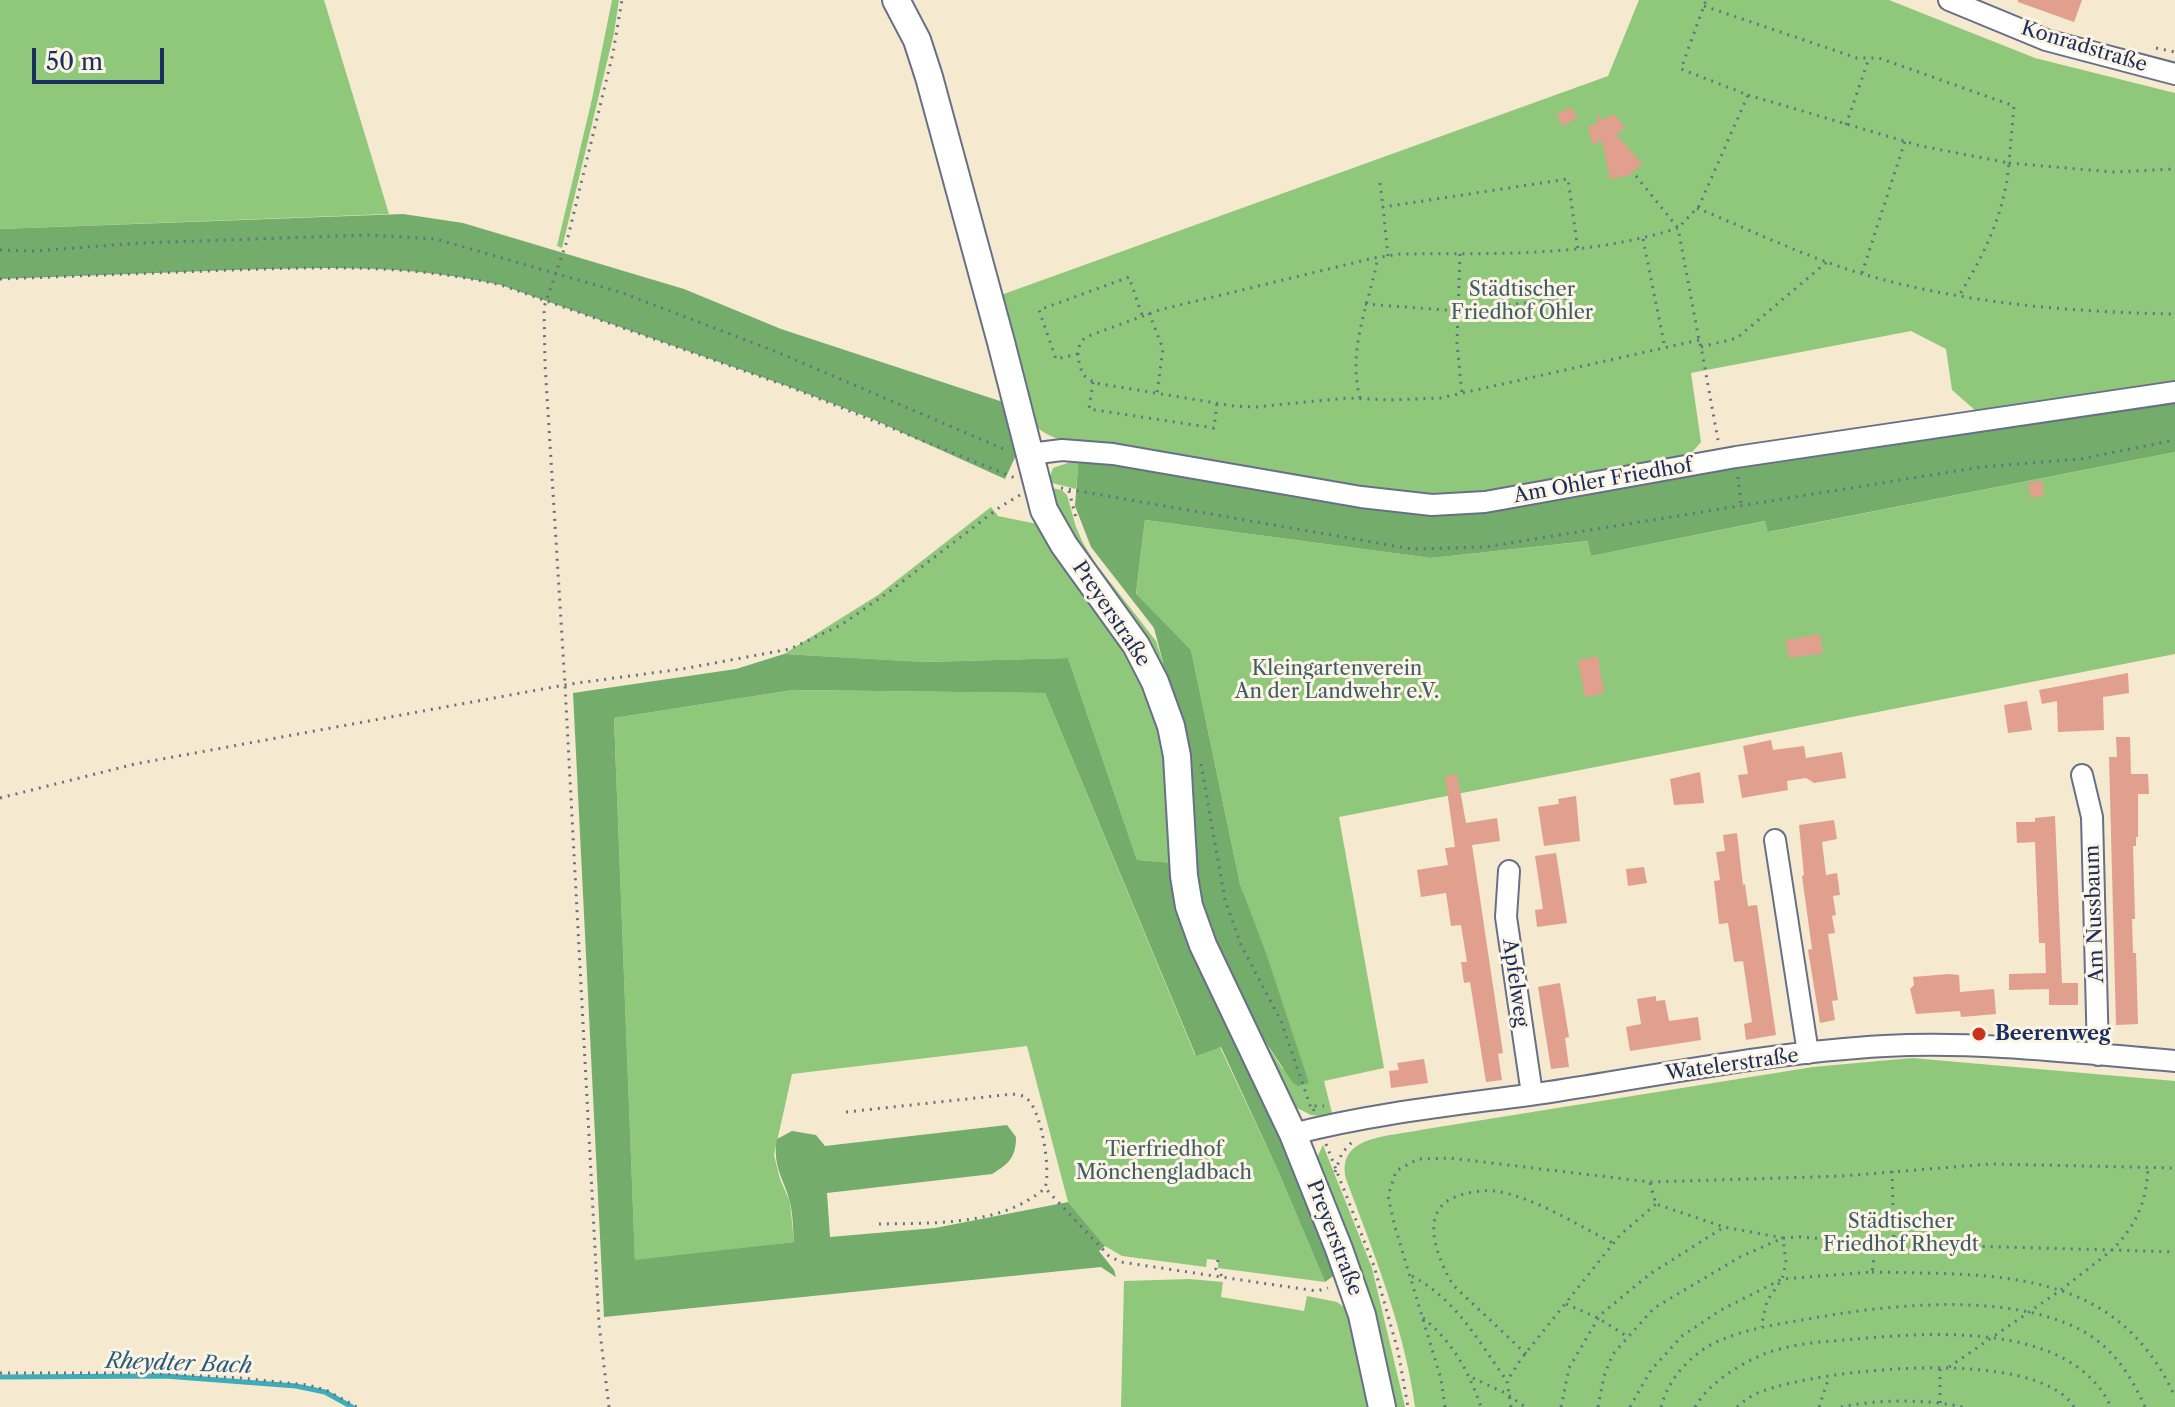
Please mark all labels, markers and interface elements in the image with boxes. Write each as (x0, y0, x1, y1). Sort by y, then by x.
street label: Konradstraße (2018, 16, 2150, 78)
scale bar (36, 32, 168, 82)
text: 50 m (46, 47, 103, 76)
park label: Städtischer Friedhof Ohler (1451, 278, 1593, 325)
street label: Am Ohler Friedhof (1512, 453, 1694, 509)
street label: Preyerstraße (1067, 557, 1155, 671)
park label: Kleingartenverein An der Landwehr e.V. (1235, 657, 1439, 704)
street label: Am Nussbaum (2081, 845, 2109, 983)
street label: Apfelweg (1497, 937, 1533, 1029)
place label: Beerenweg (1995, 1022, 2111, 1046)
marker: Beerenweg (1970, 1025, 1988, 1043)
street label: Watelerstraße (1664, 1044, 1800, 1086)
park label: Tierfriedhof Mönchengladbach (1076, 1138, 1252, 1185)
street label: Preyerstraße (1301, 1177, 1367, 1299)
park label: Städtischer Friedhof Rheydt (1823, 1210, 1979, 1257)
water label: Rheydter Bach (105, 1348, 253, 1380)

